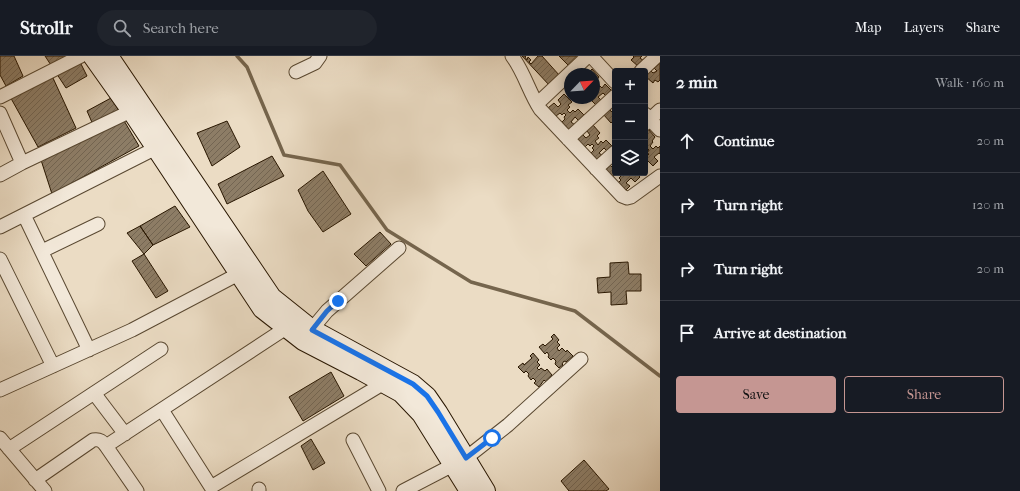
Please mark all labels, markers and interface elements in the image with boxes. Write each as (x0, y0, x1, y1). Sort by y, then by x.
search box (97, 10, 377, 46)
text: Strollr (20, 17, 73, 39)
icon: search (111, 17, 133, 39)
text: Search here (143, 19, 219, 37)
text: Map (855, 19, 882, 36)
text: Layers (904, 19, 944, 36)
text: Share (966, 19, 1000, 36)
north arrow (564, 68, 600, 104)
map controls (612, 68, 648, 176)
button: + (612, 68, 648, 104)
text: 2 min (676, 72, 717, 92)
text: Walk · 160 m (935, 75, 1004, 90)
button: − (612, 104, 648, 140)
icon: ahead (676, 130, 698, 152)
text: Continue (714, 132, 774, 150)
text: 20 m (977, 133, 1004, 148)
button: layers (612, 140, 648, 176)
icon: right (676, 194, 698, 216)
text: Turn right (714, 196, 783, 214)
text: 120 m (972, 197, 1004, 212)
icon: right (676, 258, 698, 280)
text: Turn right (714, 260, 783, 278)
text: 20 m (977, 261, 1004, 276)
route end (329, 292, 347, 310)
icon: arrive (676, 322, 698, 344)
text: Arrive at destination (714, 324, 846, 342)
button: Save (676, 376, 836, 413)
button: Share (844, 376, 1004, 413)
route start (483, 429, 501, 447)

